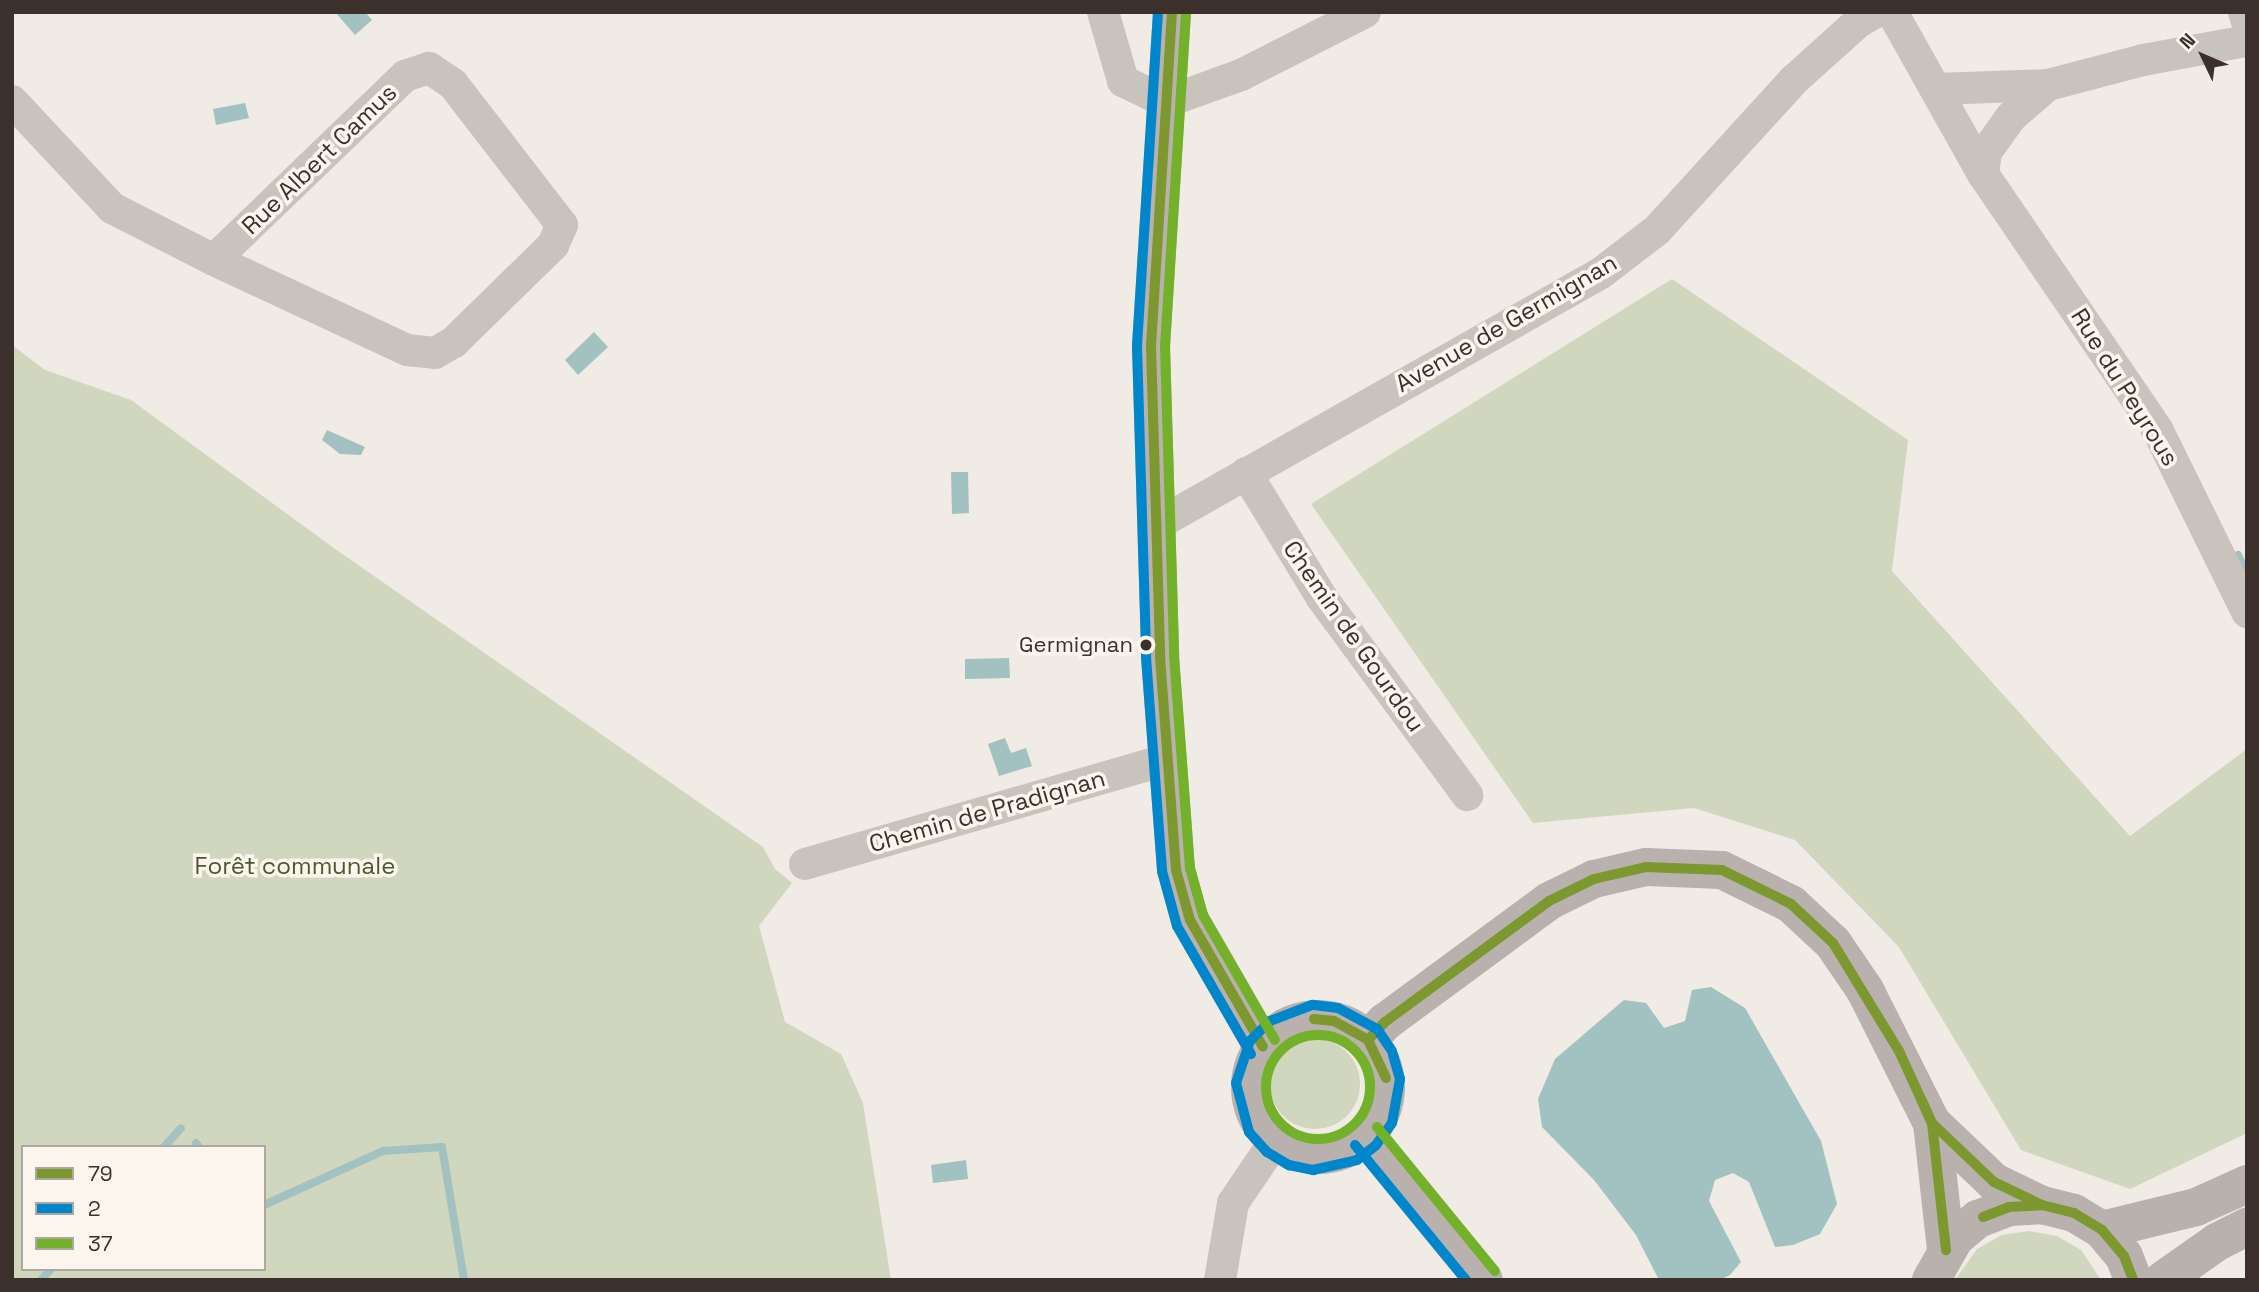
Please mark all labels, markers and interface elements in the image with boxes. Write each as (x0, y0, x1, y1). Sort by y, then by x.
north arrow (2168, 21, 2238, 91)
text: N (2174, 28, 2201, 54)
street label: Rue Albert Camus (236, 78, 402, 240)
street label: Avenue de Germignan (1390, 248, 1622, 398)
street label: Rue du Peyrous (2065, 303, 2185, 471)
street label: Chemin de Gourdou (1277, 535, 1431, 737)
place label: Germignan (1019, 632, 1133, 658)
marker: Germignan (1139, 638, 1153, 652)
street label: Chemin de Pradignan (866, 764, 1108, 858)
park label: Forêt communale (195, 852, 395, 880)
legend (21, 1145, 266, 1271)
text: 79 (88, 1160, 113, 1187)
text: 2 (88, 1195, 101, 1222)
text: 37 (88, 1230, 113, 1257)

